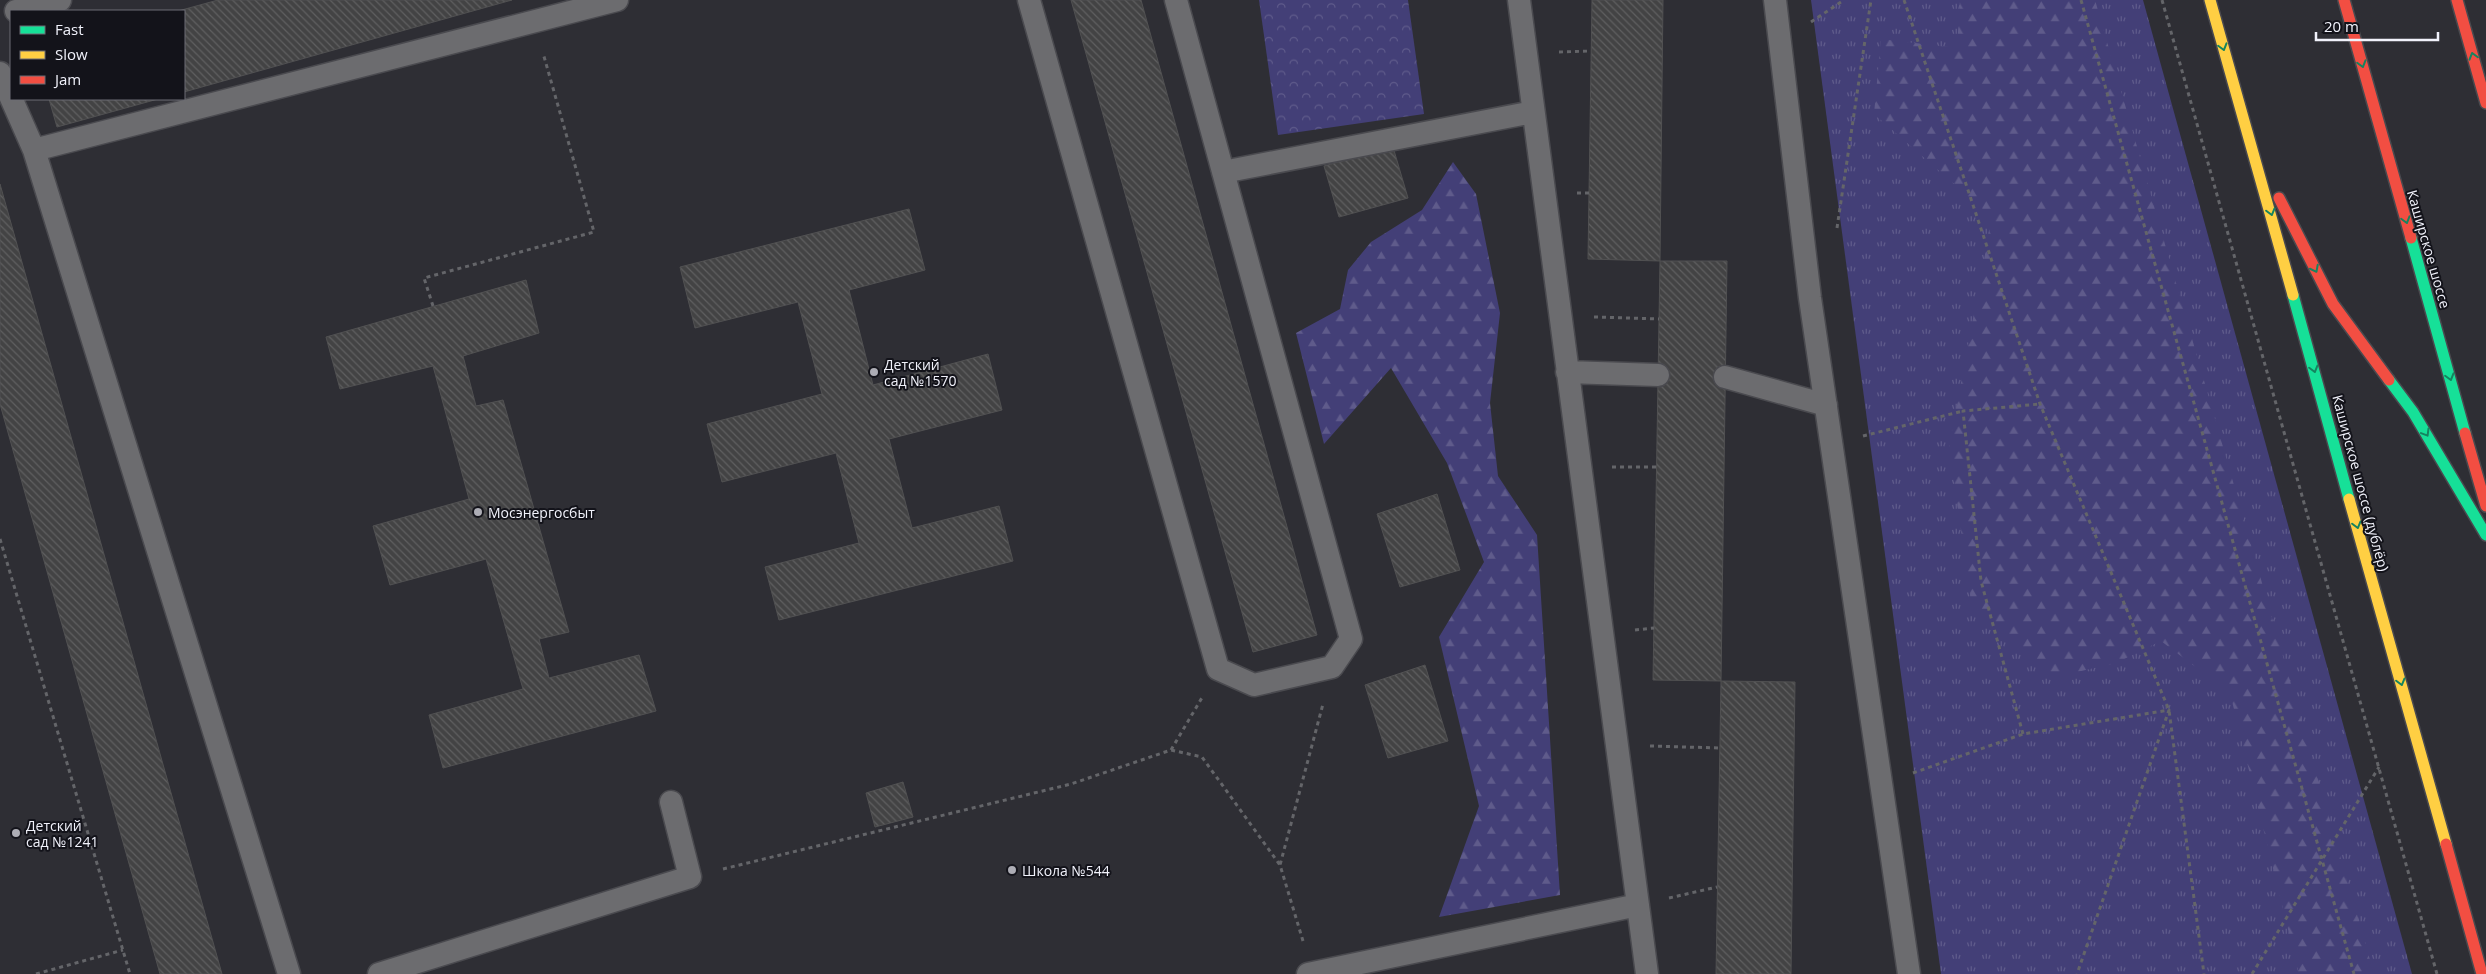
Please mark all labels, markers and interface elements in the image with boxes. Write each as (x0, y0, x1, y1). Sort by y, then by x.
legend (10, 10, 185, 100)
scale bar (2316, 10, 2438, 42)
text: 20 m (2324, 16, 2359, 36)
text: Fast (55, 19, 84, 39)
one-way arrow (2218, 42, 2228, 50)
text: Slow (55, 44, 88, 64)
one-way arrow (2468, 53, 2478, 61)
one-way arrow (2356, 59, 2367, 68)
text: Jam (53, 69, 81, 89)
street label: Каширское шоссе (2403, 188, 2455, 311)
one-way arrow (2265, 208, 2275, 216)
one-way arrow (2400, 216, 2410, 224)
one-way arrow (2309, 264, 2319, 273)
place label: Детский сад №1570 (884, 355, 956, 390)
one-way arrow (2308, 364, 2319, 373)
marker: Детский сад №1570 (868, 366, 880, 378)
one-way arrow (2444, 372, 2454, 380)
street label: Каширское шоссе (дублёр) (2328, 393, 2394, 573)
one-way arrow (2419, 427, 2429, 436)
place label: Мосэнергосбыт (488, 503, 595, 522)
marker: Мосэнергосбыт (472, 506, 484, 518)
one-way arrow (2352, 521, 2362, 529)
one-way arrow (2395, 677, 2405, 685)
place label: Детский сад №1241 (26, 816, 98, 851)
marker: Детский сад №1241 (10, 827, 22, 839)
place label: Школа №544 (1022, 861, 1110, 880)
marker: Школа №544 (1006, 864, 1018, 876)

